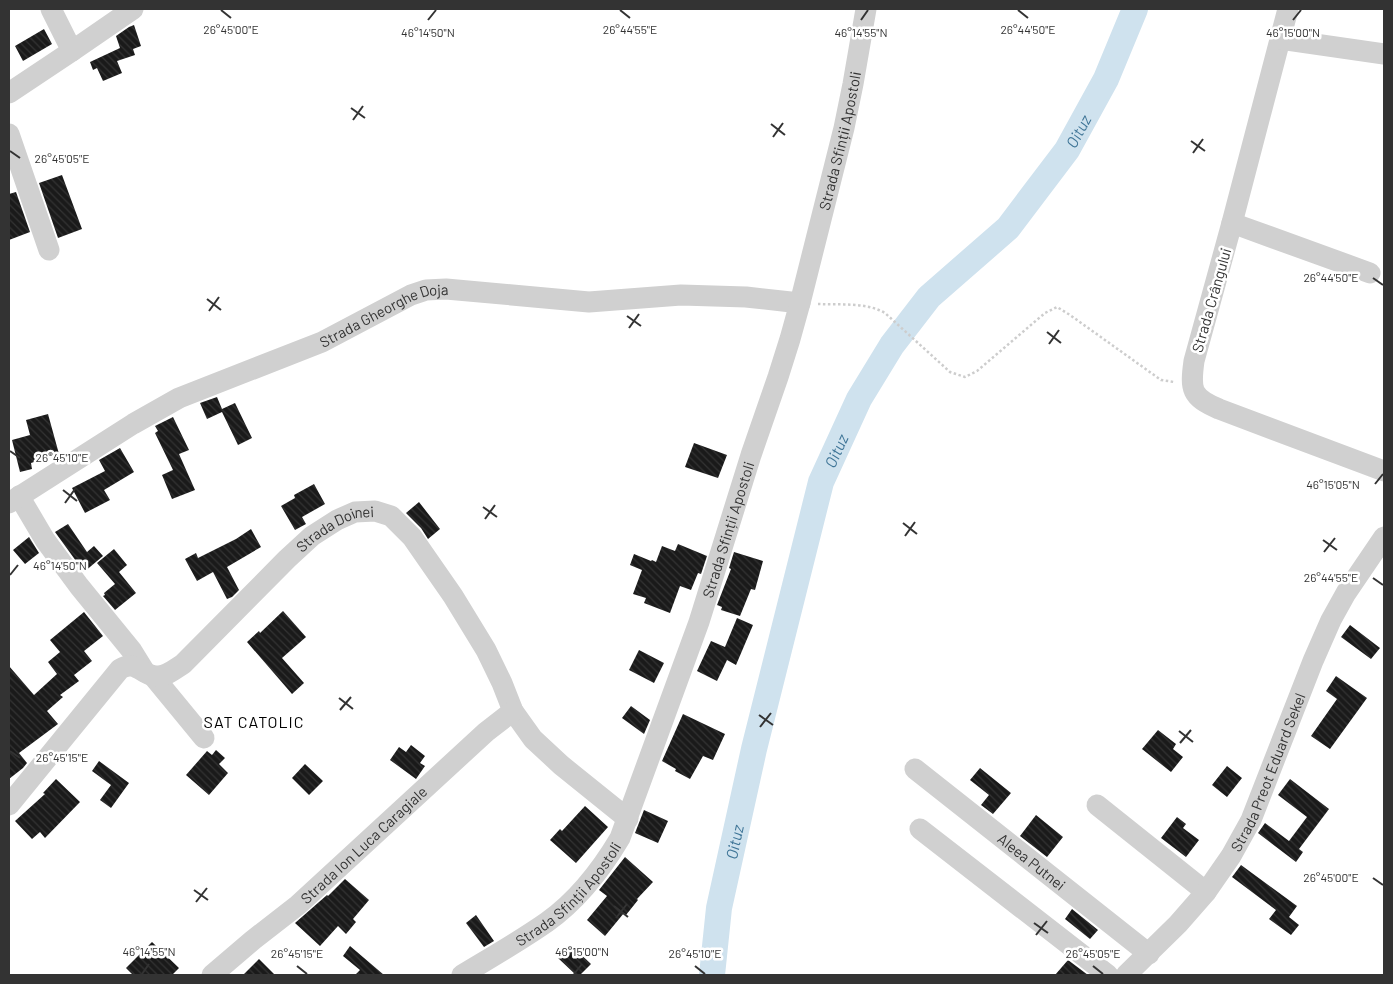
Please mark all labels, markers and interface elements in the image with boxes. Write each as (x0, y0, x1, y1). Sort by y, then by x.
text: 26°45'00"E (203, 22, 259, 36)
text: 26°44'55"E (603, 22, 657, 36)
text: 26°44'50"E (1000, 22, 1056, 36)
text: 46°14'50"N (401, 25, 455, 39)
text: 46°14'55"N (834, 25, 888, 39)
text: 46°15'00"N (1266, 25, 1320, 39)
street label: Strada Sfinții Apostoli (815, 70, 864, 212)
water label: Oituz (1061, 110, 1095, 151)
text: 26°45'05"E (35, 151, 89, 165)
street label: Strada Crângului (1187, 246, 1235, 354)
text: 26°44'50"E (1303, 270, 1359, 284)
street label: Strada Gheorghe Doja (316, 280, 449, 351)
water label: Oituz (820, 430, 852, 470)
text: 26°45'10"E (36, 450, 88, 464)
street label: Strada Sfinții Apostoli (698, 459, 757, 600)
text: 46°15'05"N (1306, 477, 1360, 491)
street label: Strada Doinei (292, 502, 375, 555)
text: 46°14'50"N (33, 558, 87, 572)
text: 26°44'55"E (1304, 570, 1358, 584)
street label: Strada Preot Eduard Sekel (1226, 690, 1309, 854)
district label: SAT CATOLIC (204, 712, 304, 731)
text: 26°45'15"E (36, 750, 88, 764)
street label: Strada Ion Luca Caragiale (297, 782, 430, 907)
water label: Oituz (721, 822, 747, 861)
street label: Aleea Putnei (994, 829, 1069, 894)
street label: Strada Sfinții Apostoli (512, 839, 624, 949)
text: 26°45'00"E (1303, 870, 1359, 884)
text: 46°14'55"N (122, 944, 176, 958)
text: 46°15'00"N (555, 944, 609, 958)
text: 26°45'15"E (271, 946, 323, 960)
text: 26°45'10"E (669, 946, 721, 960)
text: 26°45'05"E (1066, 946, 1120, 960)

